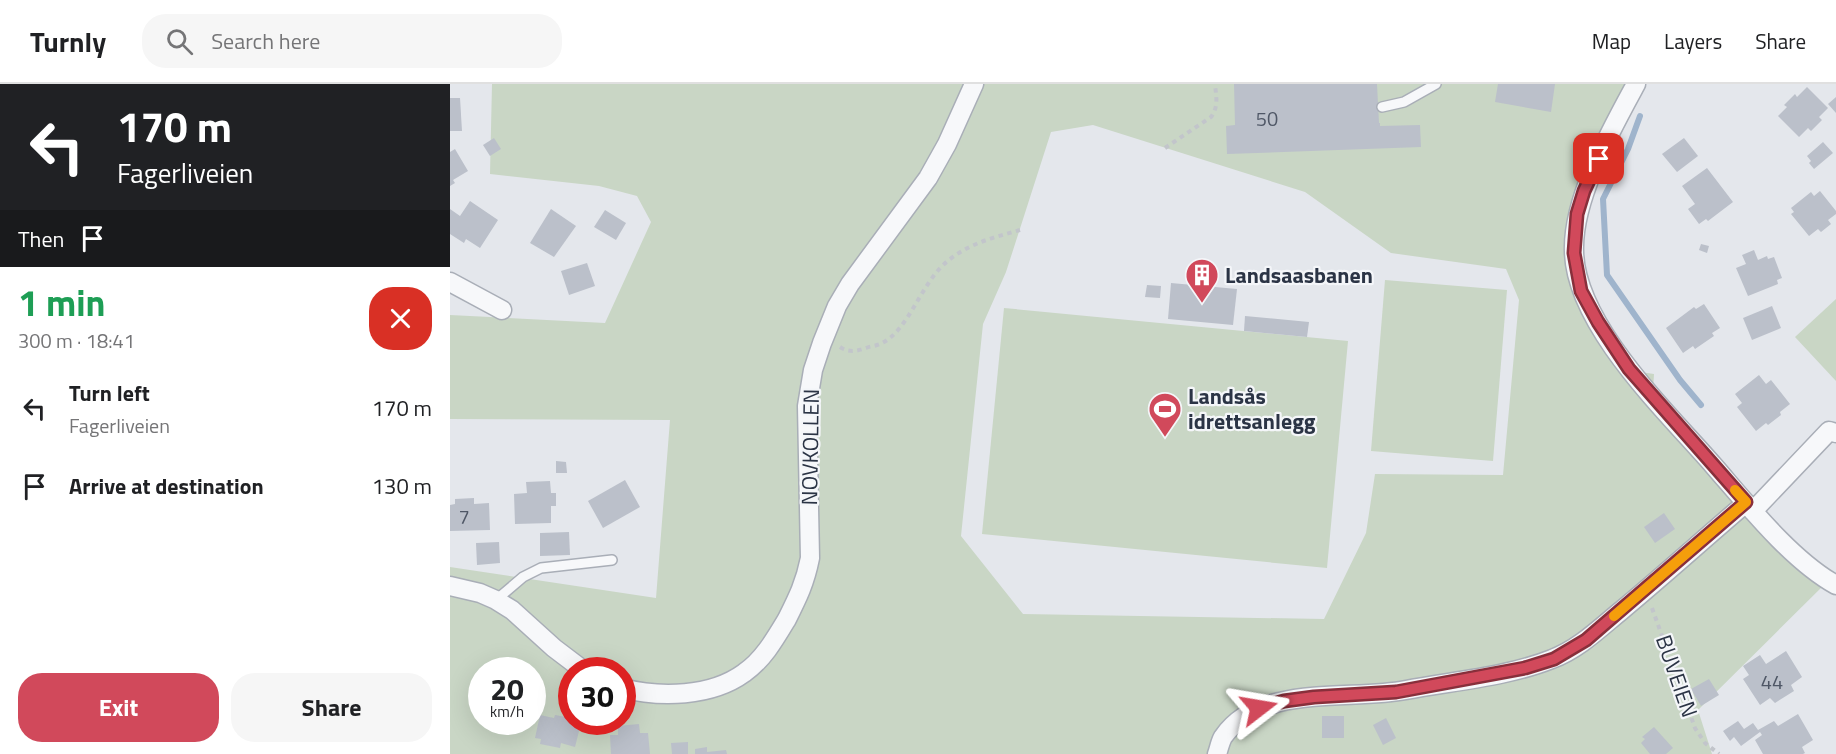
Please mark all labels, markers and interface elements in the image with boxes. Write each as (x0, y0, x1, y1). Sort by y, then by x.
search box (142, 14, 562, 68)
text: Turnly (30, 20, 106, 63)
text: Search here (211, 24, 320, 58)
icon: search (163, 25, 196, 58)
text: Map (1592, 25, 1631, 57)
text: Layers (1664, 25, 1722, 57)
text: Share (1755, 25, 1806, 57)
text: 170 m (117, 94, 232, 158)
house number: 50 (1256, 103, 1278, 134)
icon: left (18, 108, 96, 186)
pin (1573, 133, 1624, 184)
icon: arrive (1582, 142, 1615, 175)
text: Fagerliveien (117, 152, 253, 193)
text: Then (18, 222, 64, 256)
icon: arrive (76, 222, 109, 255)
building icon: Landsaasbanen (1184, 257, 1220, 304)
place label: Landsaasbanen (1225, 258, 1373, 292)
text: 1 min (18, 275, 105, 330)
button: close (369, 287, 432, 350)
text: 300 m · 18:41 (18, 325, 135, 356)
text: Turn left (69, 376, 150, 410)
place label: Landsås idrettsanlegg (1188, 379, 1316, 438)
street label: NOVKOLLEN (792, 388, 828, 506)
text: 170 m (372, 391, 432, 425)
sports icon: Landsås idrettsanlegg (1147, 391, 1183, 438)
icon: left (18, 392, 51, 425)
text: Fagerliveien (69, 410, 170, 441)
text: Arrive at destination (69, 469, 264, 503)
text: 130 m (372, 469, 432, 503)
icon: arrive (18, 470, 51, 503)
house number: 7 (458, 501, 470, 532)
street label: BUVEIEN (1647, 630, 1707, 722)
speed limit sign: 30 (558, 657, 636, 735)
text: 20 (490, 666, 524, 712)
house number: 44 (1761, 666, 1783, 697)
button: Exit (18, 673, 219, 742)
button: Share (231, 673, 432, 742)
position arrow (1227, 676, 1291, 740)
text: km/h (490, 700, 524, 723)

